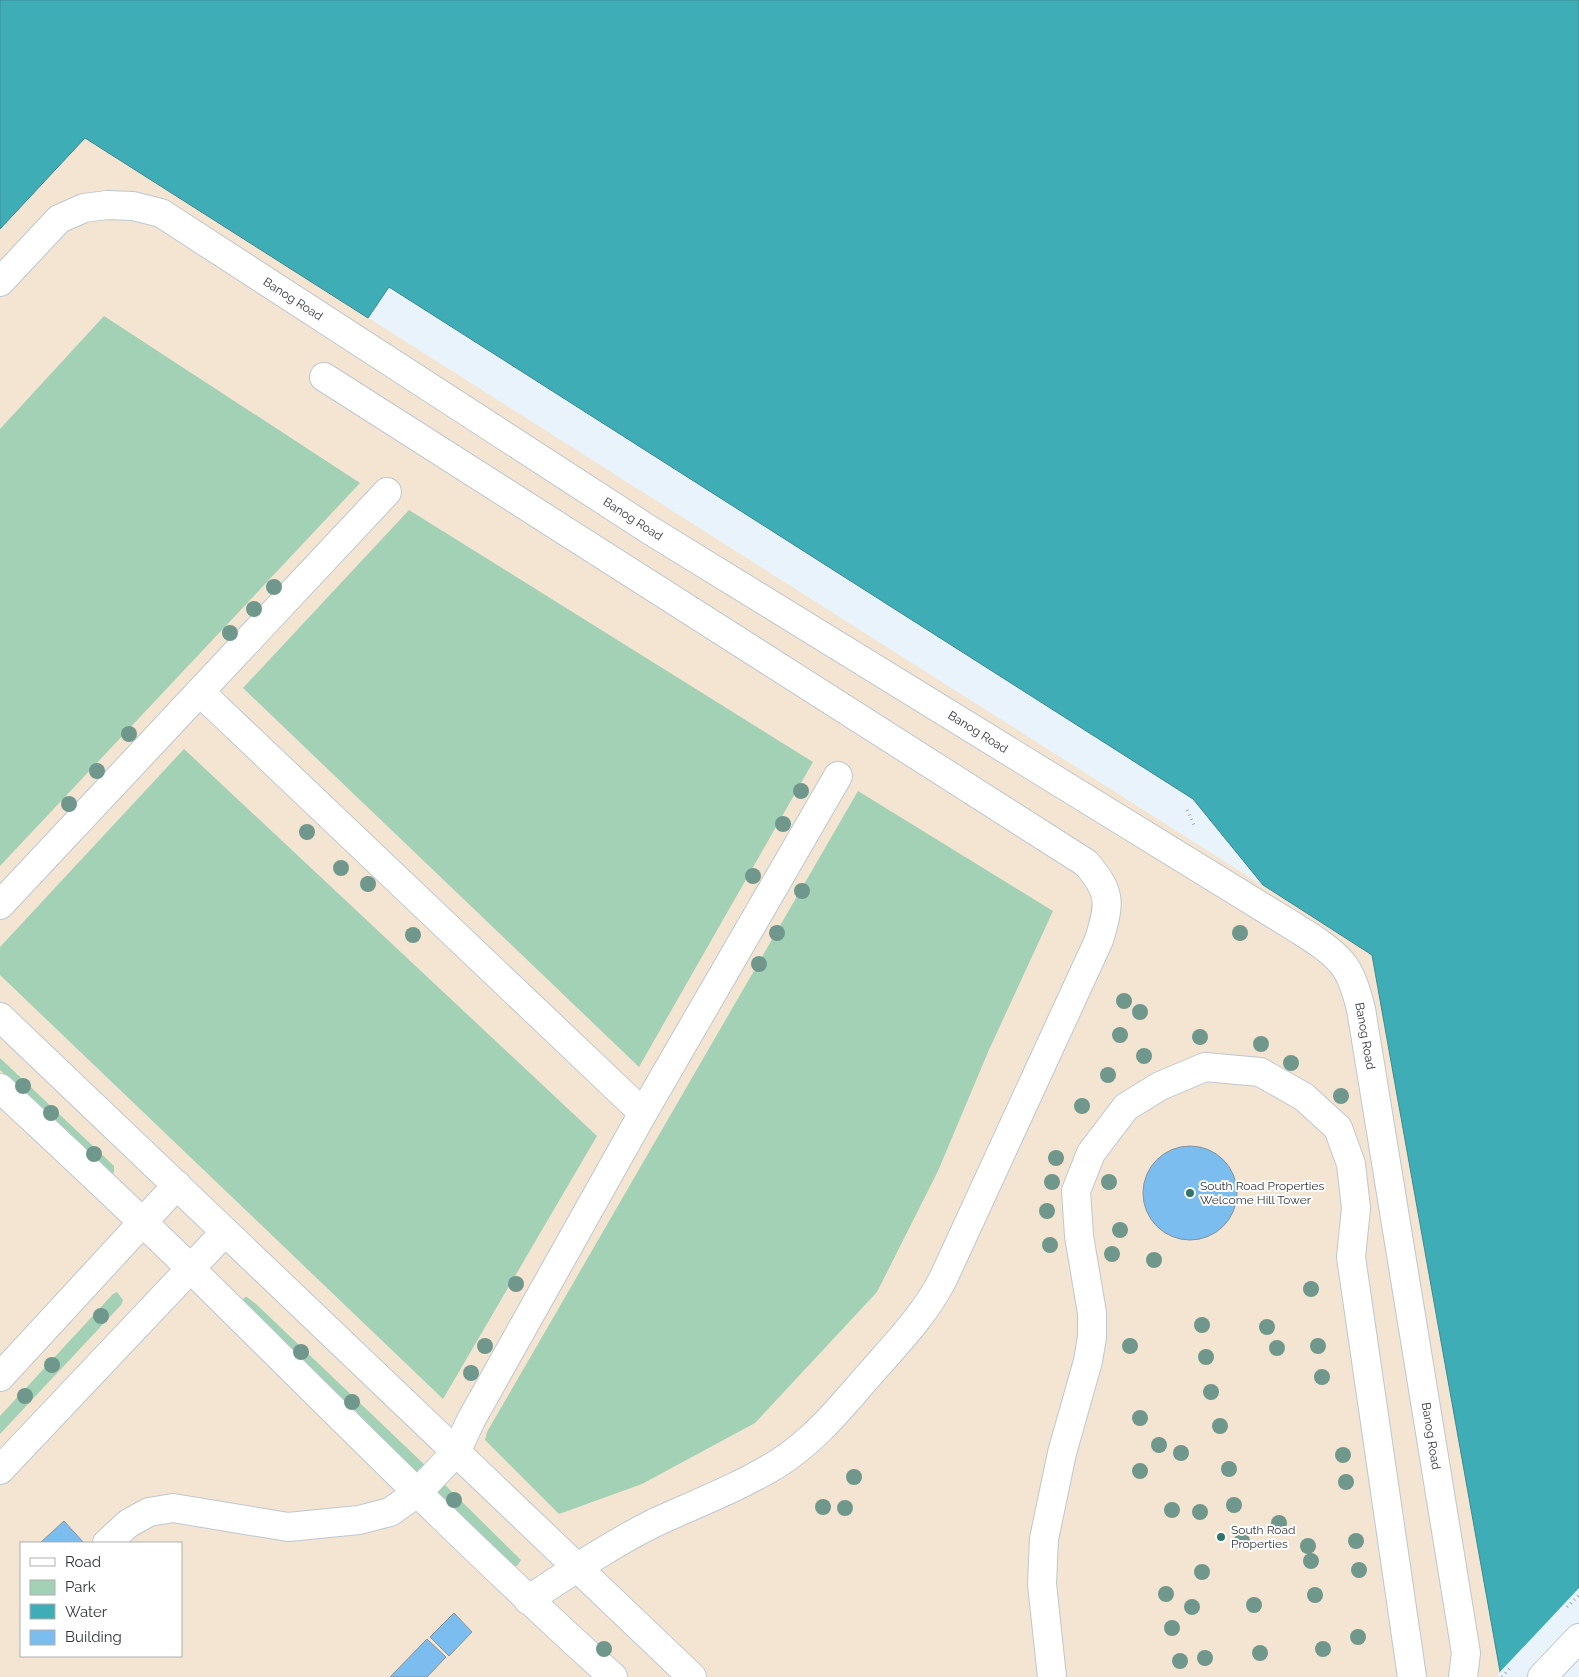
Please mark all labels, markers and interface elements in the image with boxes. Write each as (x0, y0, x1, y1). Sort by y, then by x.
street label: Banog Road (261, 275, 325, 323)
street label: Banog Road (601, 495, 665, 543)
street label: Banog Road (945, 708, 1011, 756)
street label: Banog Road (1352, 1001, 1378, 1071)
place label: South Road Properties Welcome Hill Tower (1200, 1179, 1324, 1207)
marker: South Road Properties Welcome Hill Tower (1184, 1187, 1196, 1199)
street label: Banog Road (1419, 1401, 1443, 1471)
place label: South Road Properties (1231, 1523, 1295, 1551)
marker: South Road Properties (1215, 1531, 1227, 1543)
legend (20, 1542, 182, 1657)
text: Road (65, 1553, 101, 1571)
text: Park (65, 1578, 96, 1596)
text: Water (65, 1603, 108, 1621)
text: Building (65, 1628, 122, 1646)

